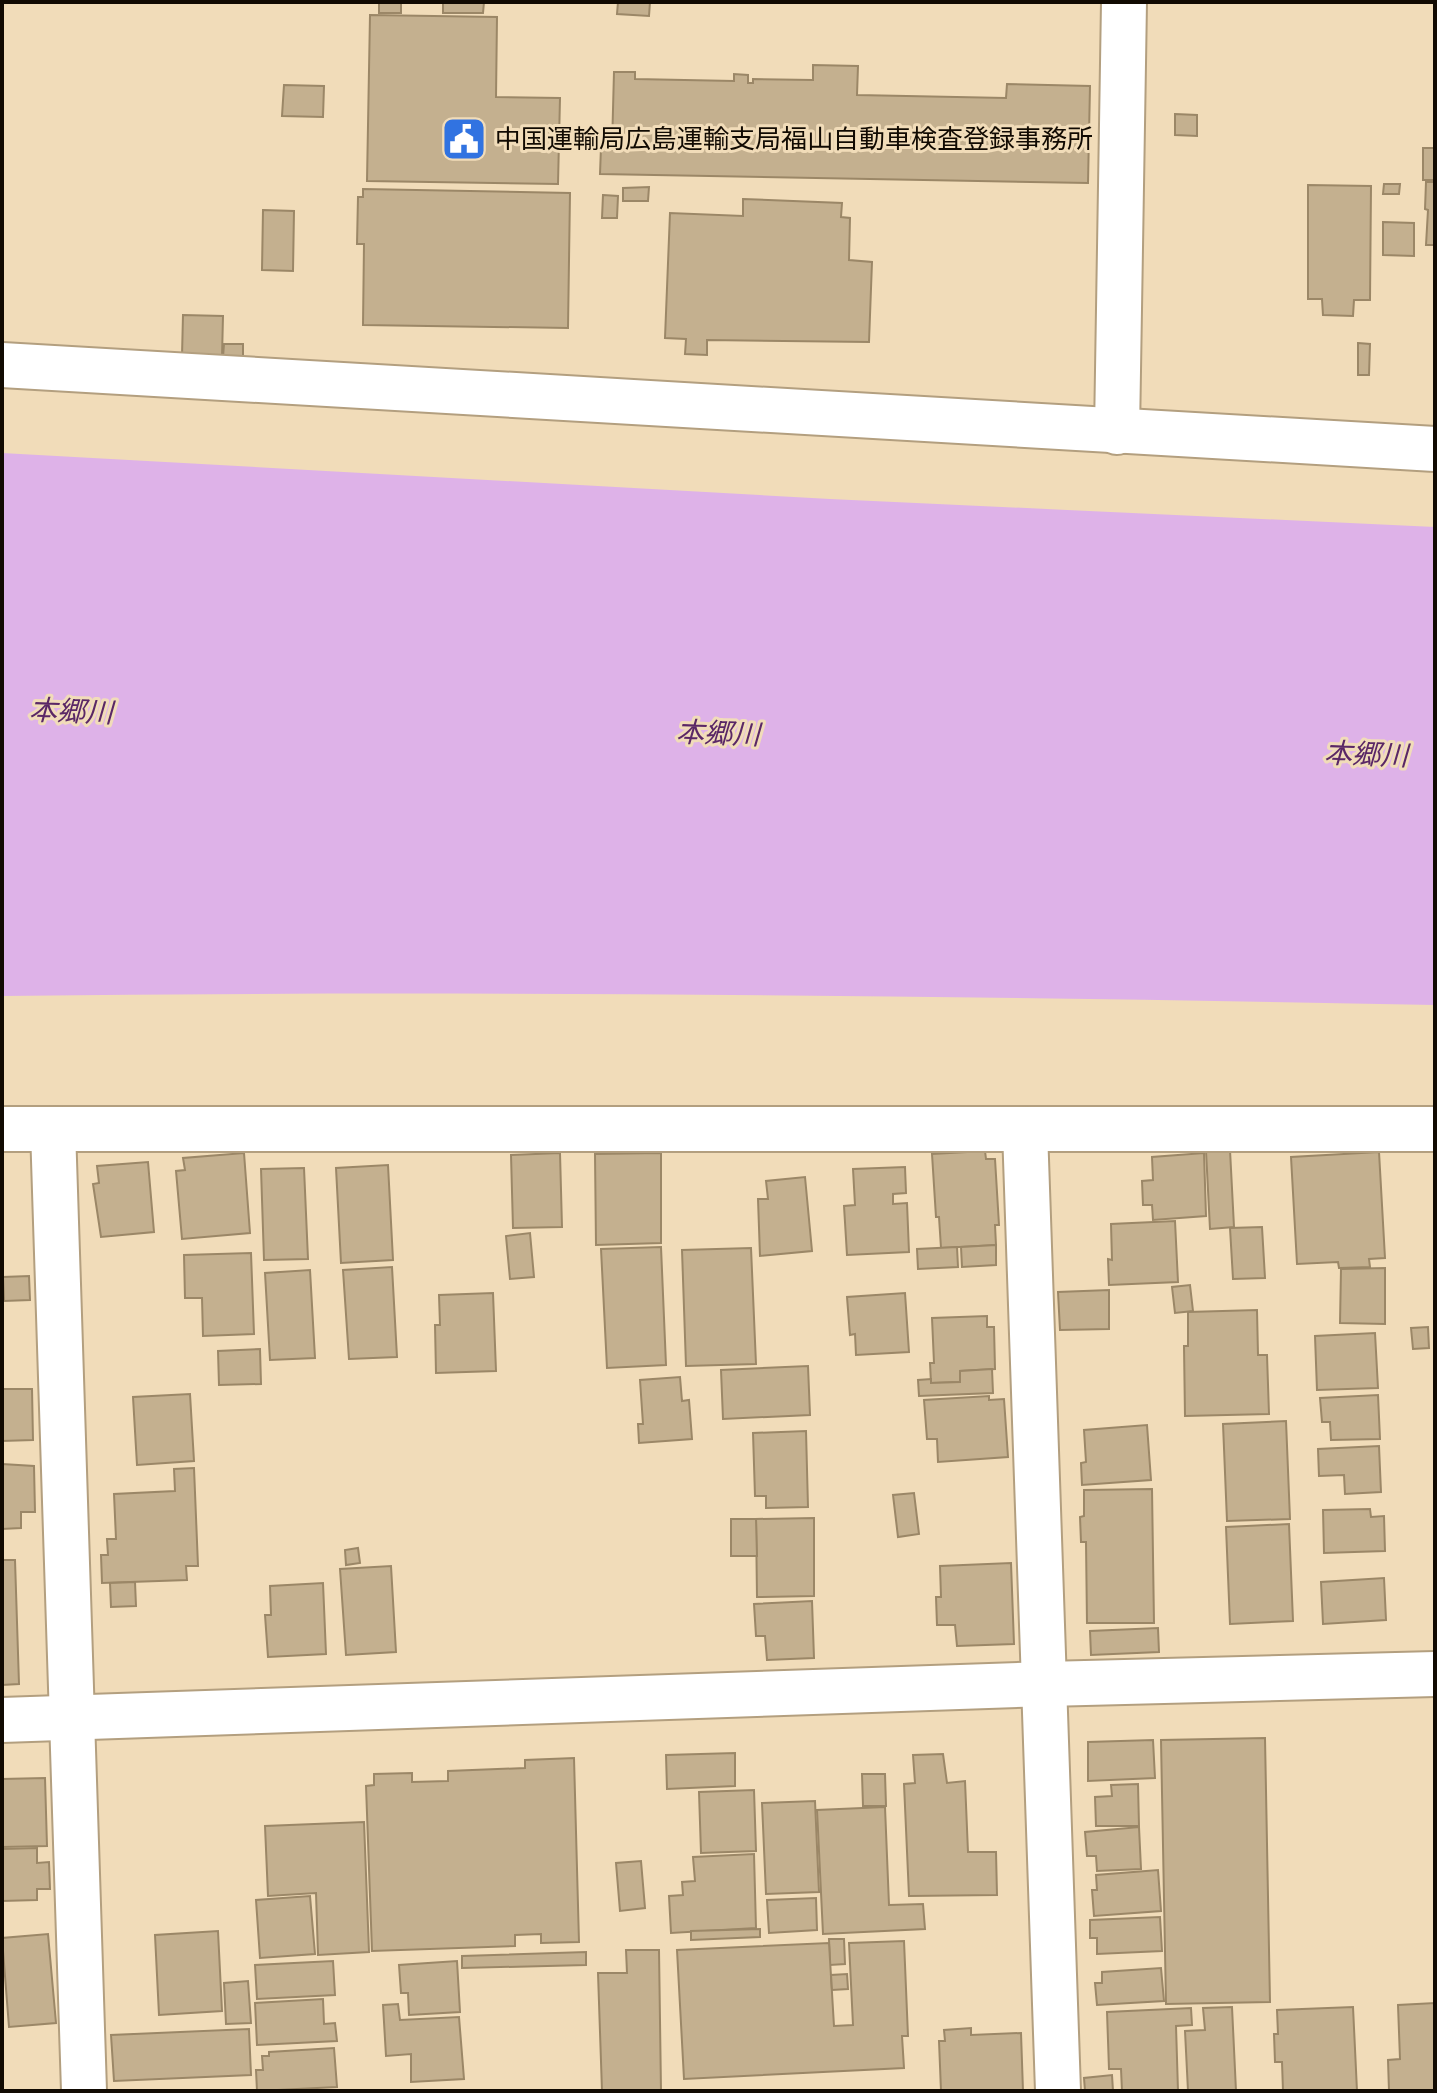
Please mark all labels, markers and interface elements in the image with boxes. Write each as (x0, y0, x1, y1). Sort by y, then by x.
public building icon: 中国運輸局広島運輸支局福山自動車検査登録事務所 (440, 115, 488, 163)
place label: 中国運輸局広島運輸支局福山自動車検査登録事務所 (495, 120, 1093, 156)
water label: 本郷川 (28, 690, 117, 731)
water label: 本郷川 (675, 712, 764, 753)
water label: 本郷川 (1323, 733, 1412, 774)

